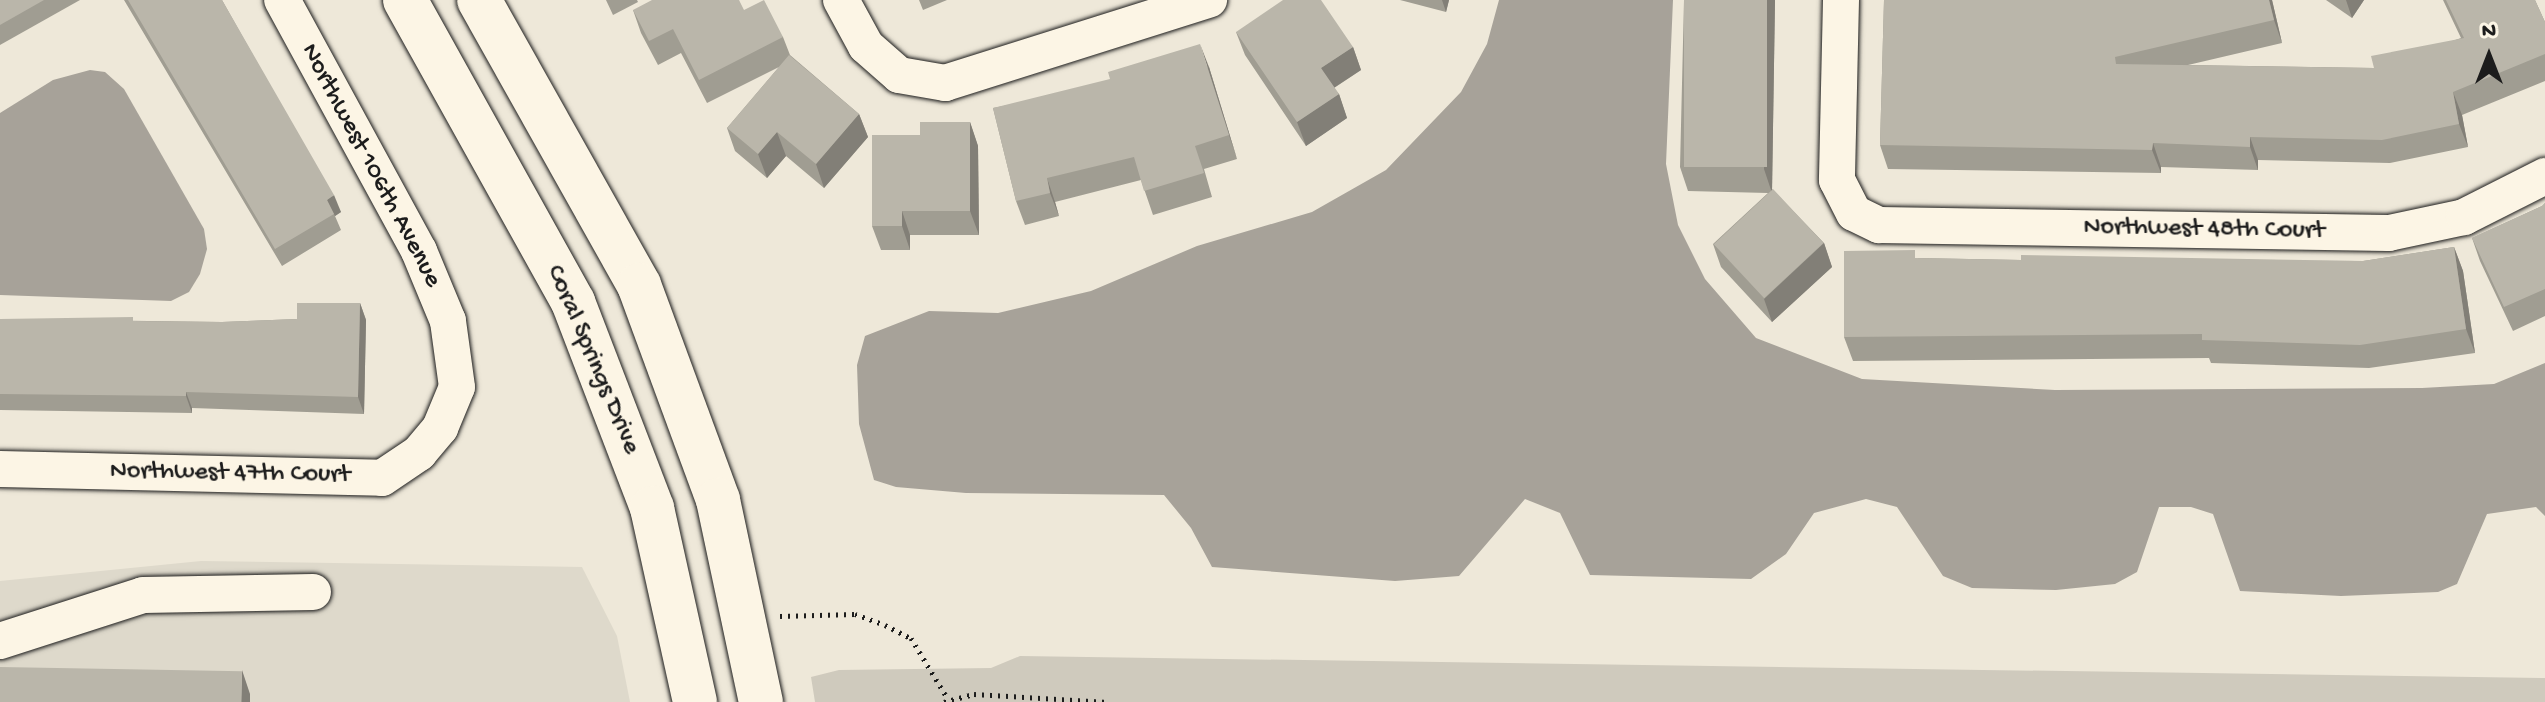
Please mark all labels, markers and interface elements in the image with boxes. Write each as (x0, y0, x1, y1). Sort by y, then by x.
north arrow (2449, 16, 2529, 96)
text: N (2482, 19, 2496, 45)
street label: Northwest 106th Avenue (292, 39, 448, 293)
street label: Northwest 48th Court (2083, 212, 2325, 248)
street label: Coral Springs Drive (538, 261, 646, 459)
street label: Northwest 47th Court (110, 456, 350, 492)

